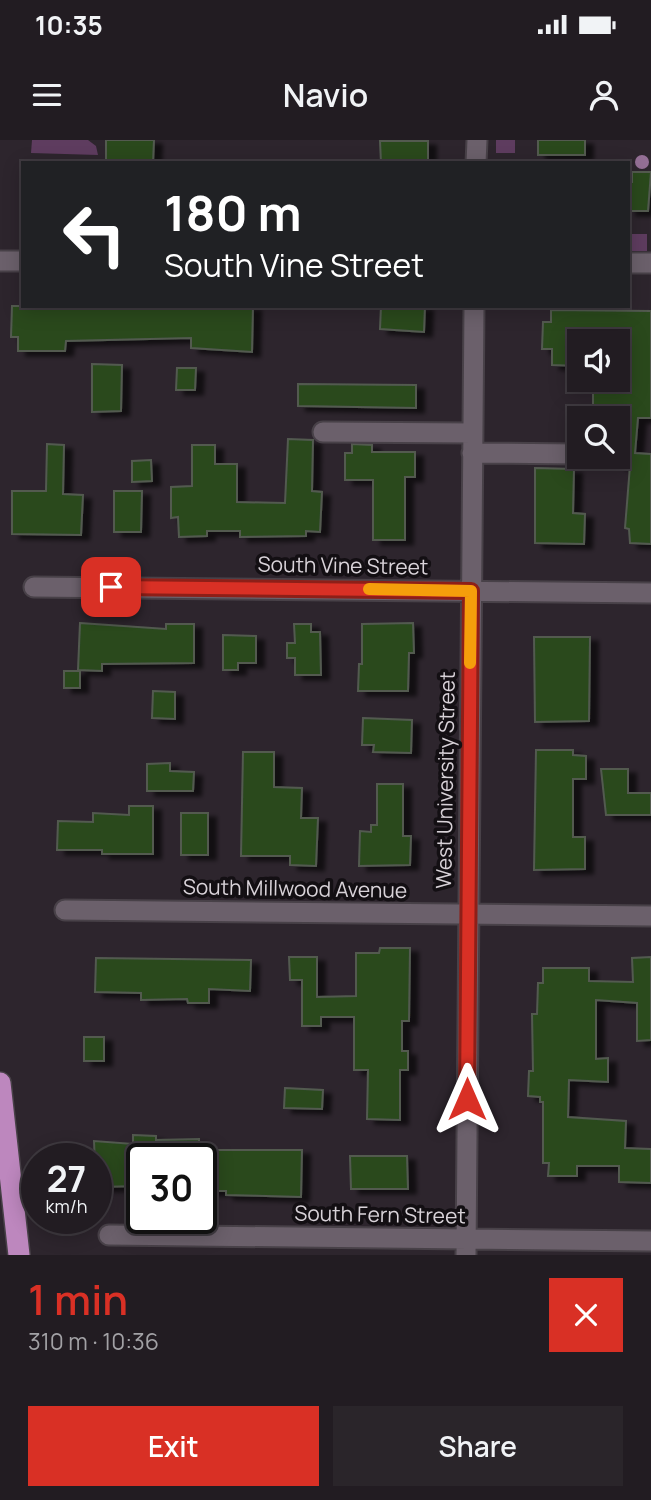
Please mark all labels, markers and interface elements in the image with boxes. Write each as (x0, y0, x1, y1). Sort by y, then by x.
text: 10:35 (35, 7, 103, 43)
text: Navio (283, 73, 368, 117)
icon: menu (28, 76, 66, 114)
icon: person (585, 76, 623, 114)
text: 180 m (164, 179, 302, 246)
icon: left (49, 189, 140, 280)
text: South Vine Street (164, 243, 424, 287)
map controls (567, 329, 630, 469)
button: sound (567, 329, 630, 392)
button: search (567, 406, 630, 469)
street label: South Vine Street (257, 550, 429, 580)
pin (81, 557, 141, 617)
icon: arrive (92, 568, 130, 606)
street label: West University Street (429, 671, 461, 889)
street label: South Millwood Avenue (183, 872, 407, 904)
position arrow (430, 1062, 504, 1136)
speed limit sign: 30 (126, 1143, 217, 1234)
text: 27 (47, 1155, 86, 1203)
text: km/h (46, 1194, 87, 1218)
street label: South Fern Street (294, 1199, 466, 1229)
text: 1 min (28, 1270, 128, 1328)
button: close (549, 1278, 623, 1352)
text: 310 m · 10:36 (28, 1325, 159, 1357)
button: Exit (28, 1406, 319, 1486)
button: Share (333, 1406, 623, 1486)

